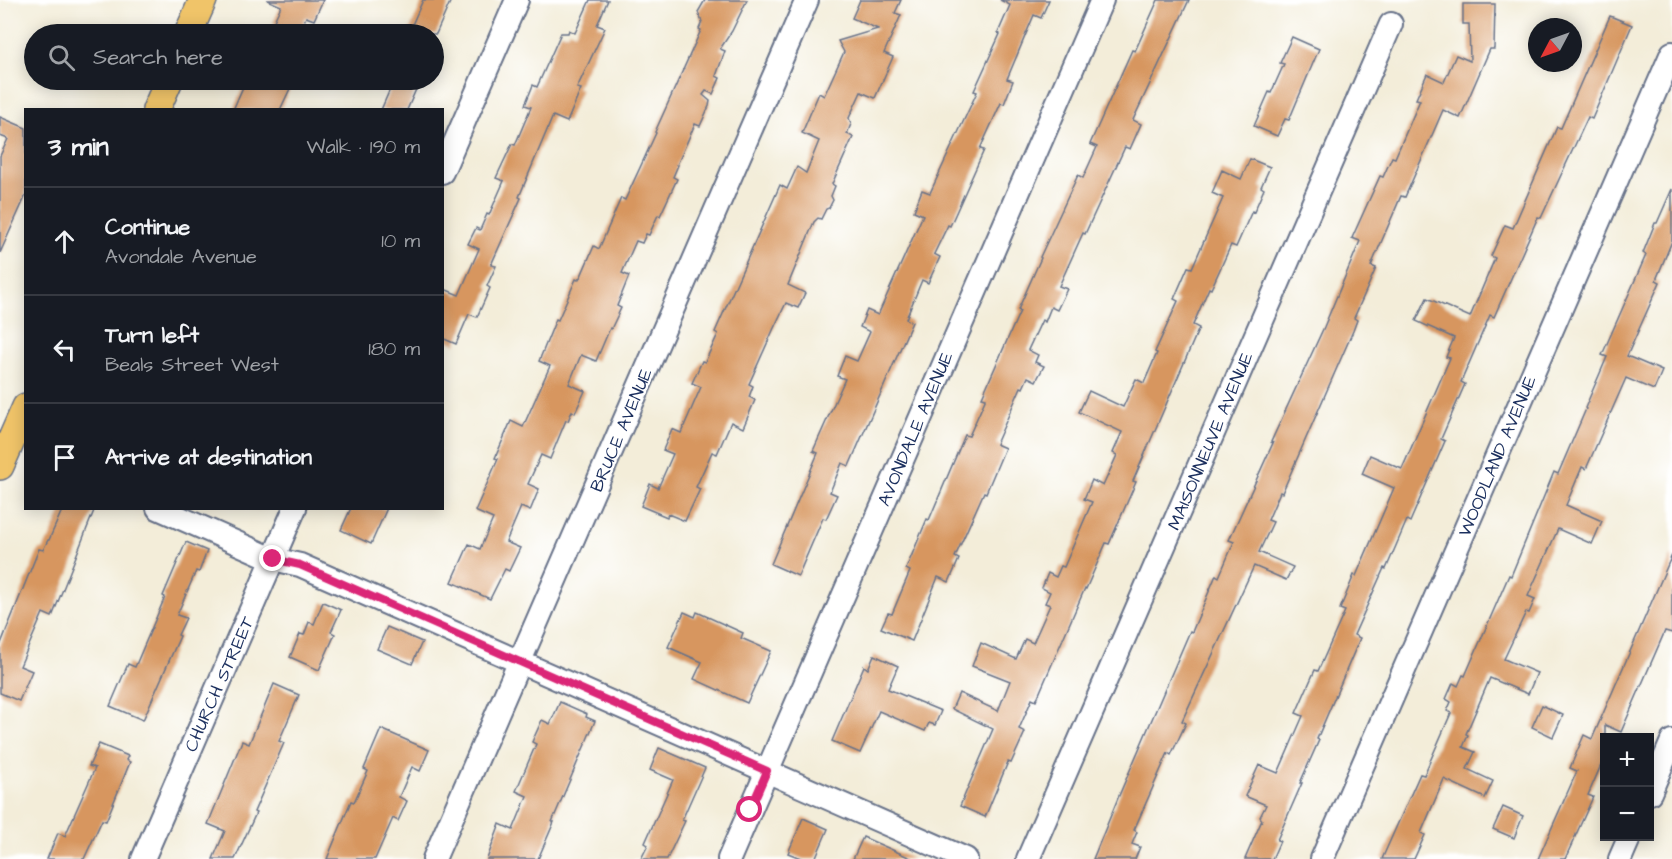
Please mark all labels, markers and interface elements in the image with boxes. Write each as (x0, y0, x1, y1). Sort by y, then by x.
north arrow (1528, 18, 1582, 72)
search box (24, 24, 444, 90)
icon: search (45, 41, 78, 74)
text: Search here (93, 42, 223, 73)
text: 3 min (48, 129, 109, 165)
text: Walk · 190 m (307, 133, 420, 161)
text: Continue (105, 212, 190, 243)
icon: ahead (48, 225, 81, 258)
text: 10 m (381, 227, 420, 255)
text: Avondale Avenue (105, 243, 257, 271)
text: Turn left (105, 320, 199, 351)
icon: left (48, 333, 81, 366)
text: 180 m (368, 335, 420, 363)
street label: AVONDALE AVENUE (872, 348, 959, 510)
street label: MAISONNEUVE AVENUE (1162, 348, 1259, 534)
text: Beals Street West (105, 351, 279, 379)
street label: BRUCE AVENUE (584, 364, 659, 496)
street label: WOODLAND AVENUE (1452, 372, 1543, 540)
icon: arrive (48, 441, 81, 474)
text: Arrive at destination (105, 442, 312, 473)
route end (259, 545, 285, 571)
street label: CHURCH STREET (178, 612, 261, 756)
map controls (1600, 733, 1654, 841)
button: + (1600, 733, 1654, 787)
button: − (1600, 787, 1654, 841)
route start (736, 796, 762, 822)

